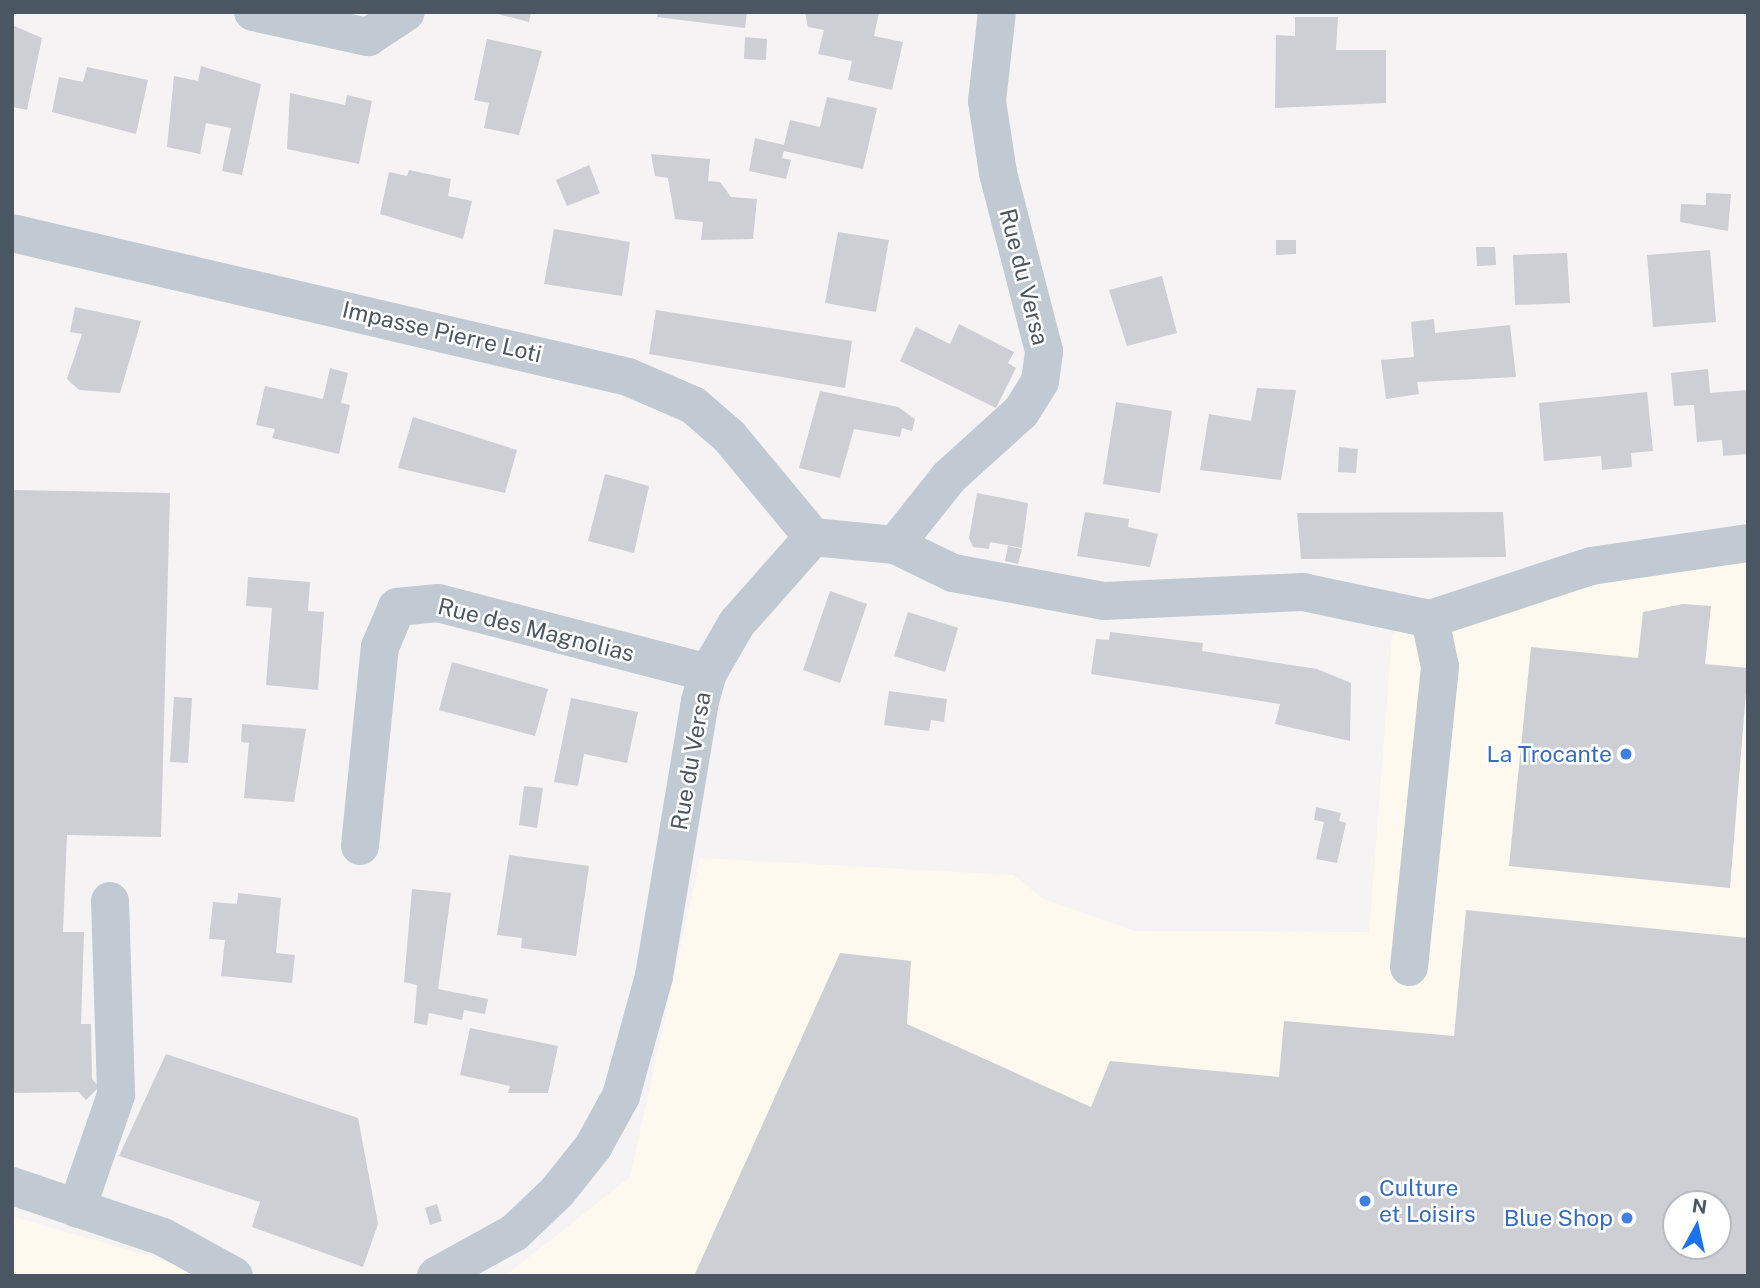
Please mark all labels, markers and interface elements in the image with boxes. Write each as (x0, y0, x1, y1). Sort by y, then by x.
street label: Rue du Versa (994, 205, 1054, 349)
street label: Impasse Pierre Loti (339, 296, 545, 368)
street label: Rue des Magnolias (435, 592, 637, 668)
street label: Rue du Versa (665, 689, 717, 833)
place label: La Trocante (1487, 740, 1612, 768)
marker: La Trocante (1618, 746, 1634, 762)
place label: Culture et Loisirs (1379, 1174, 1476, 1228)
north arrow (1662, 1190, 1732, 1260)
marker: Culture et Loisirs (1357, 1193, 1373, 1209)
text: N (1691, 1194, 1709, 1218)
place label: Blue Shop (1504, 1204, 1613, 1232)
marker: Blue Shop (1619, 1210, 1635, 1226)

